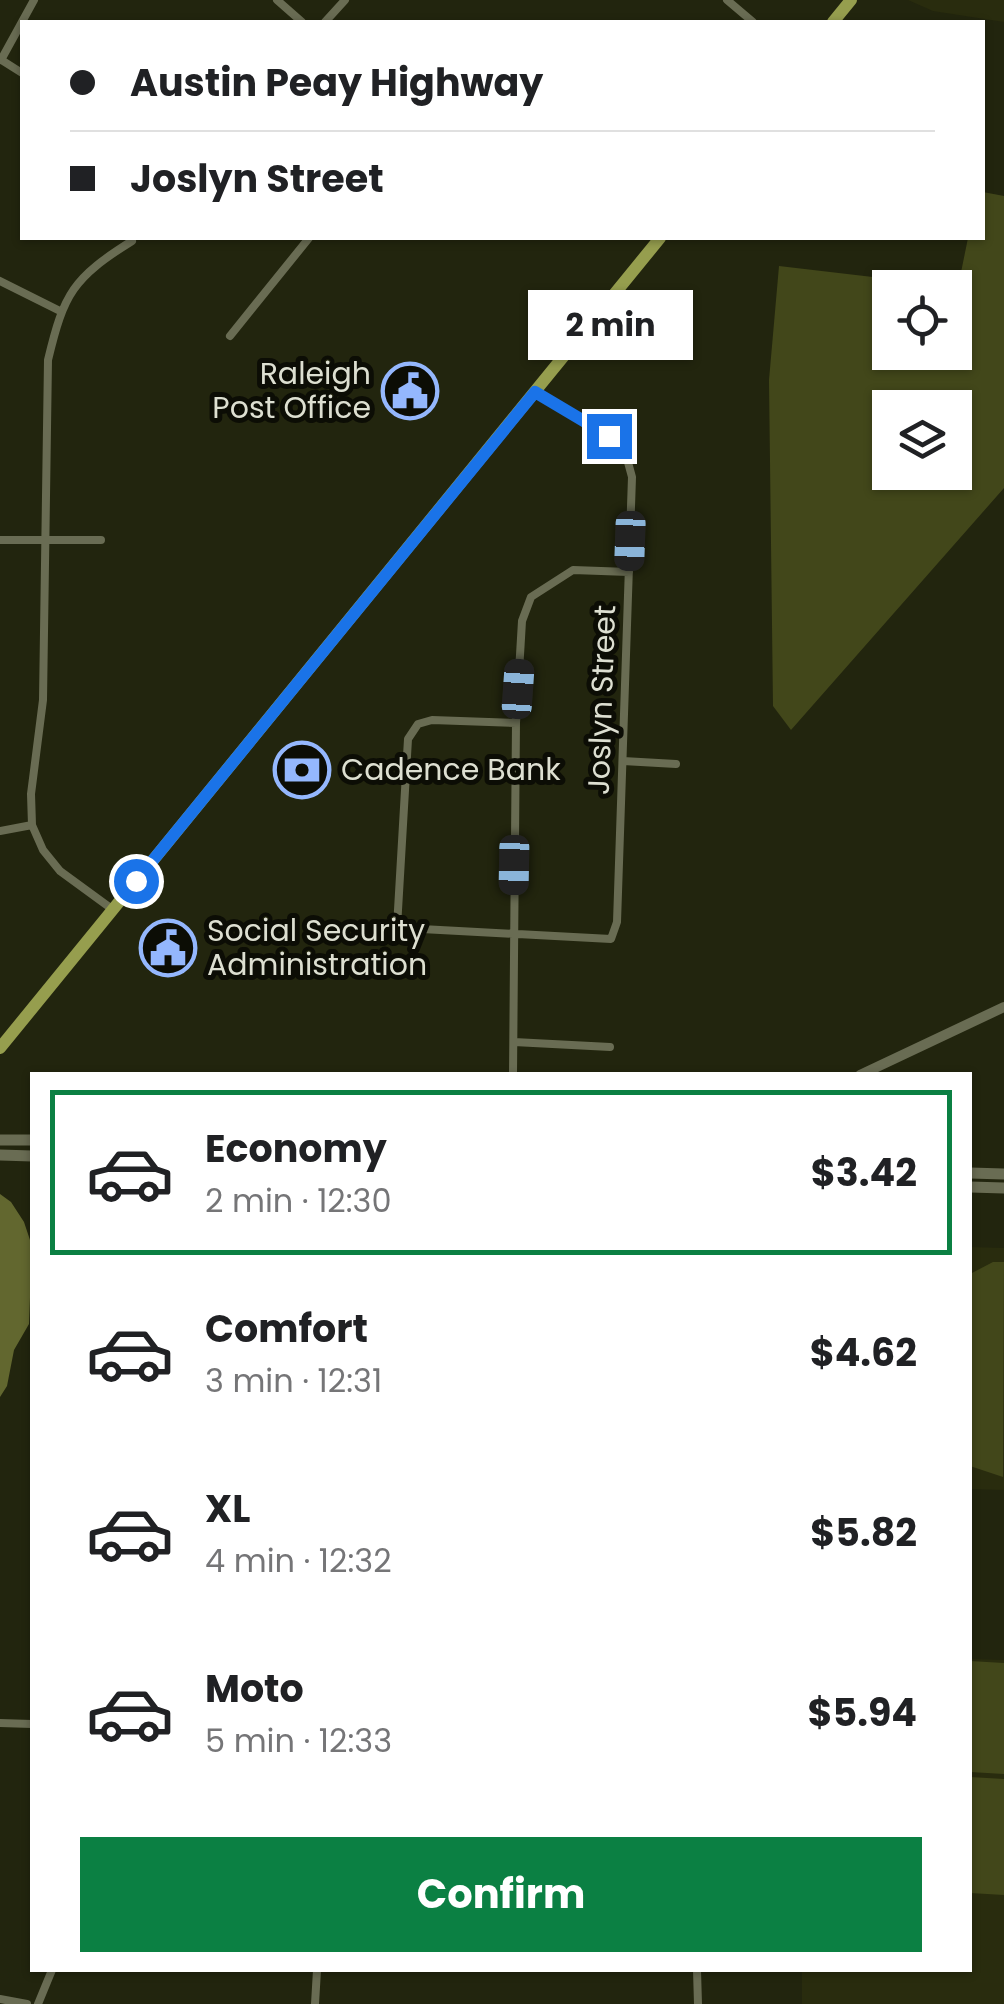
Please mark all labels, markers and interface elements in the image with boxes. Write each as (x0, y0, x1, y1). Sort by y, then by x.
text: Austin Peay Highway (130, 56, 543, 109)
text: Joslyn Street (130, 152, 384, 205)
map controls (872, 270, 972, 490)
button: locate (872, 270, 972, 370)
callout: 2 min (526, 291, 692, 361)
text: 2 min (566, 302, 655, 347)
place label: Raleigh Post Office (212, 352, 371, 429)
public building icon: Raleigh Post Office (380, 361, 440, 421)
button: layers (872, 390, 972, 490)
route end (587, 414, 632, 459)
car (614, 510, 646, 572)
street label: Joslyn Street (577, 604, 626, 796)
car (501, 658, 535, 720)
bank icon: Cadence Bank (272, 740, 332, 800)
place label: Cadence Bank (341, 748, 561, 791)
car (498, 835, 530, 895)
route start (114, 859, 159, 904)
place label: Social Security Administration (207, 909, 427, 986)
public building icon: Social Security Administration (138, 918, 198, 978)
text: Economy (205, 1122, 387, 1175)
icon: car (85, 1128, 175, 1218)
text: $3.42 (811, 1146, 917, 1199)
text: 2 min · 12:30 (205, 1178, 392, 1223)
text: Comfort (205, 1302, 368, 1355)
icon: car (85, 1308, 175, 1398)
text: $4.62 (810, 1326, 917, 1379)
text: 3 min · 12:31 (205, 1358, 382, 1403)
text: XL (205, 1482, 250, 1535)
icon: car (85, 1488, 175, 1578)
text: $5.82 (810, 1506, 917, 1559)
text: 4 min · 12:32 (205, 1538, 392, 1583)
text: Moto (205, 1662, 304, 1715)
icon: car (85, 1668, 175, 1758)
text: $5.94 (807, 1686, 917, 1739)
text: 5 min · 12:33 (205, 1718, 392, 1763)
button: Confirm (80, 1837, 922, 1952)

